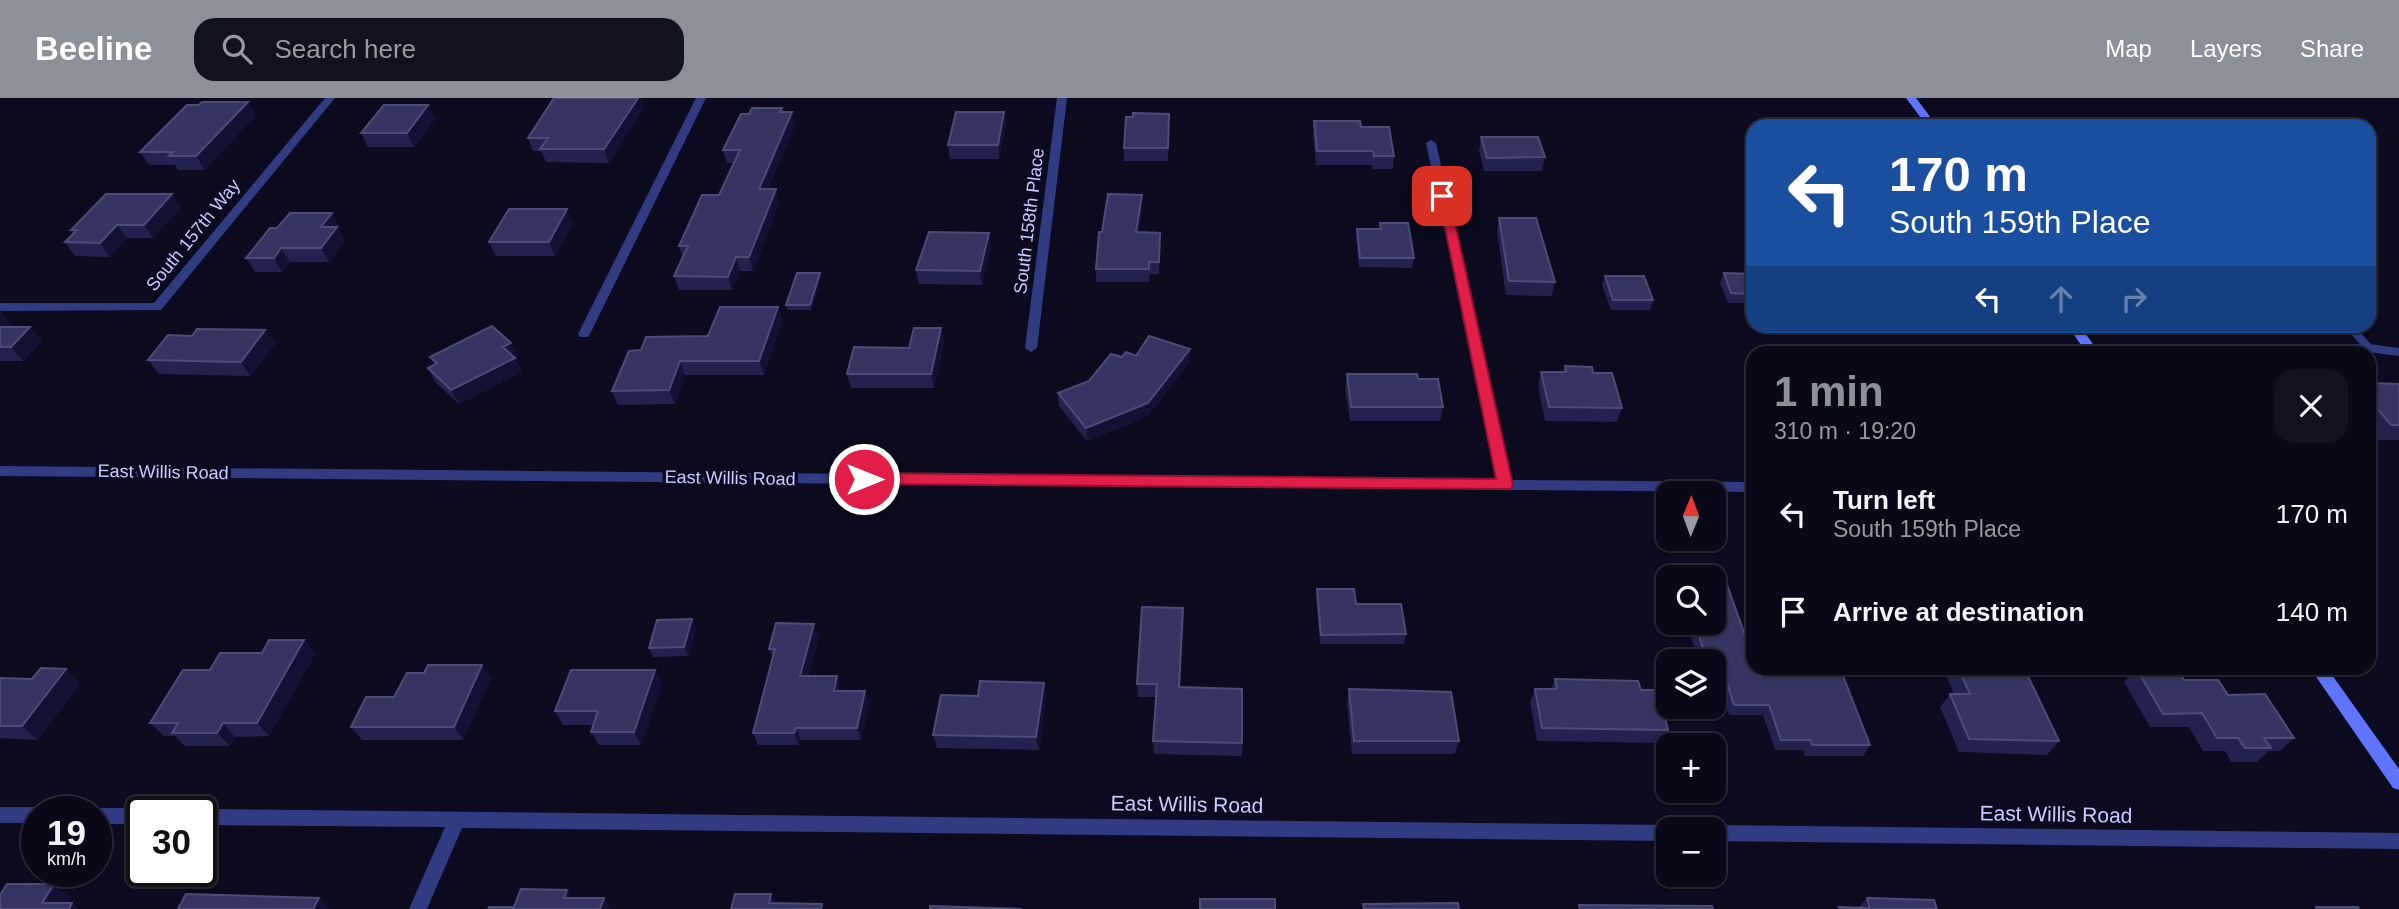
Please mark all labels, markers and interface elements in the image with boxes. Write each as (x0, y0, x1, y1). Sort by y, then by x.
search box (194, 18, 684, 81)
text: Beeline (35, 30, 152, 67)
icon: search (218, 30, 256, 68)
text: Search here (274, 34, 416, 64)
text: Map (2105, 35, 2152, 62)
text: Layers (2190, 35, 2262, 62)
text: Share (2300, 35, 2364, 62)
street label: South 158th Place (1010, 147, 1048, 295)
icon: left (1774, 147, 1865, 238)
text: 170 m (1889, 147, 2028, 201)
pin (1412, 166, 1472, 226)
street label: South 157th Way (142, 175, 244, 295)
icon: arrive (1423, 177, 1461, 215)
text: South 159th Place (1889, 204, 2151, 240)
icon: left (1969, 280, 2007, 318)
icon: ahead (2042, 280, 2080, 318)
icon: right (2115, 280, 2153, 318)
text: 1 min (1774, 368, 1884, 415)
button: close (2274, 369, 2348, 443)
text: 310 m · 19:20 (1774, 418, 1916, 444)
position arrow (827, 442, 901, 516)
street label: East Willis Road (97, 461, 229, 483)
street label: East Willis Road (664, 467, 796, 489)
north arrow (1656, 481, 1726, 551)
map controls (1656, 481, 1726, 887)
text: Turn left (1833, 485, 1935, 515)
icon: left (1774, 495, 1812, 533)
text: 170 m (2276, 499, 2348, 529)
text: South 159th Place (1833, 516, 2021, 542)
button: search (1656, 565, 1726, 635)
icon: arrive (1774, 593, 1812, 631)
text: Arrive at destination (1833, 597, 2084, 627)
text: 140 m (2276, 597, 2348, 627)
button: layers (1656, 649, 1726, 719)
button: + (1656, 733, 1726, 803)
street label: East Willis Road (1110, 791, 1264, 817)
speed limit sign: 30 (126, 796, 217, 887)
street label: East Willis Road (1979, 801, 2133, 827)
text: 19 (47, 813, 86, 852)
button: − (1656, 817, 1726, 887)
text: km/h (47, 849, 86, 869)

